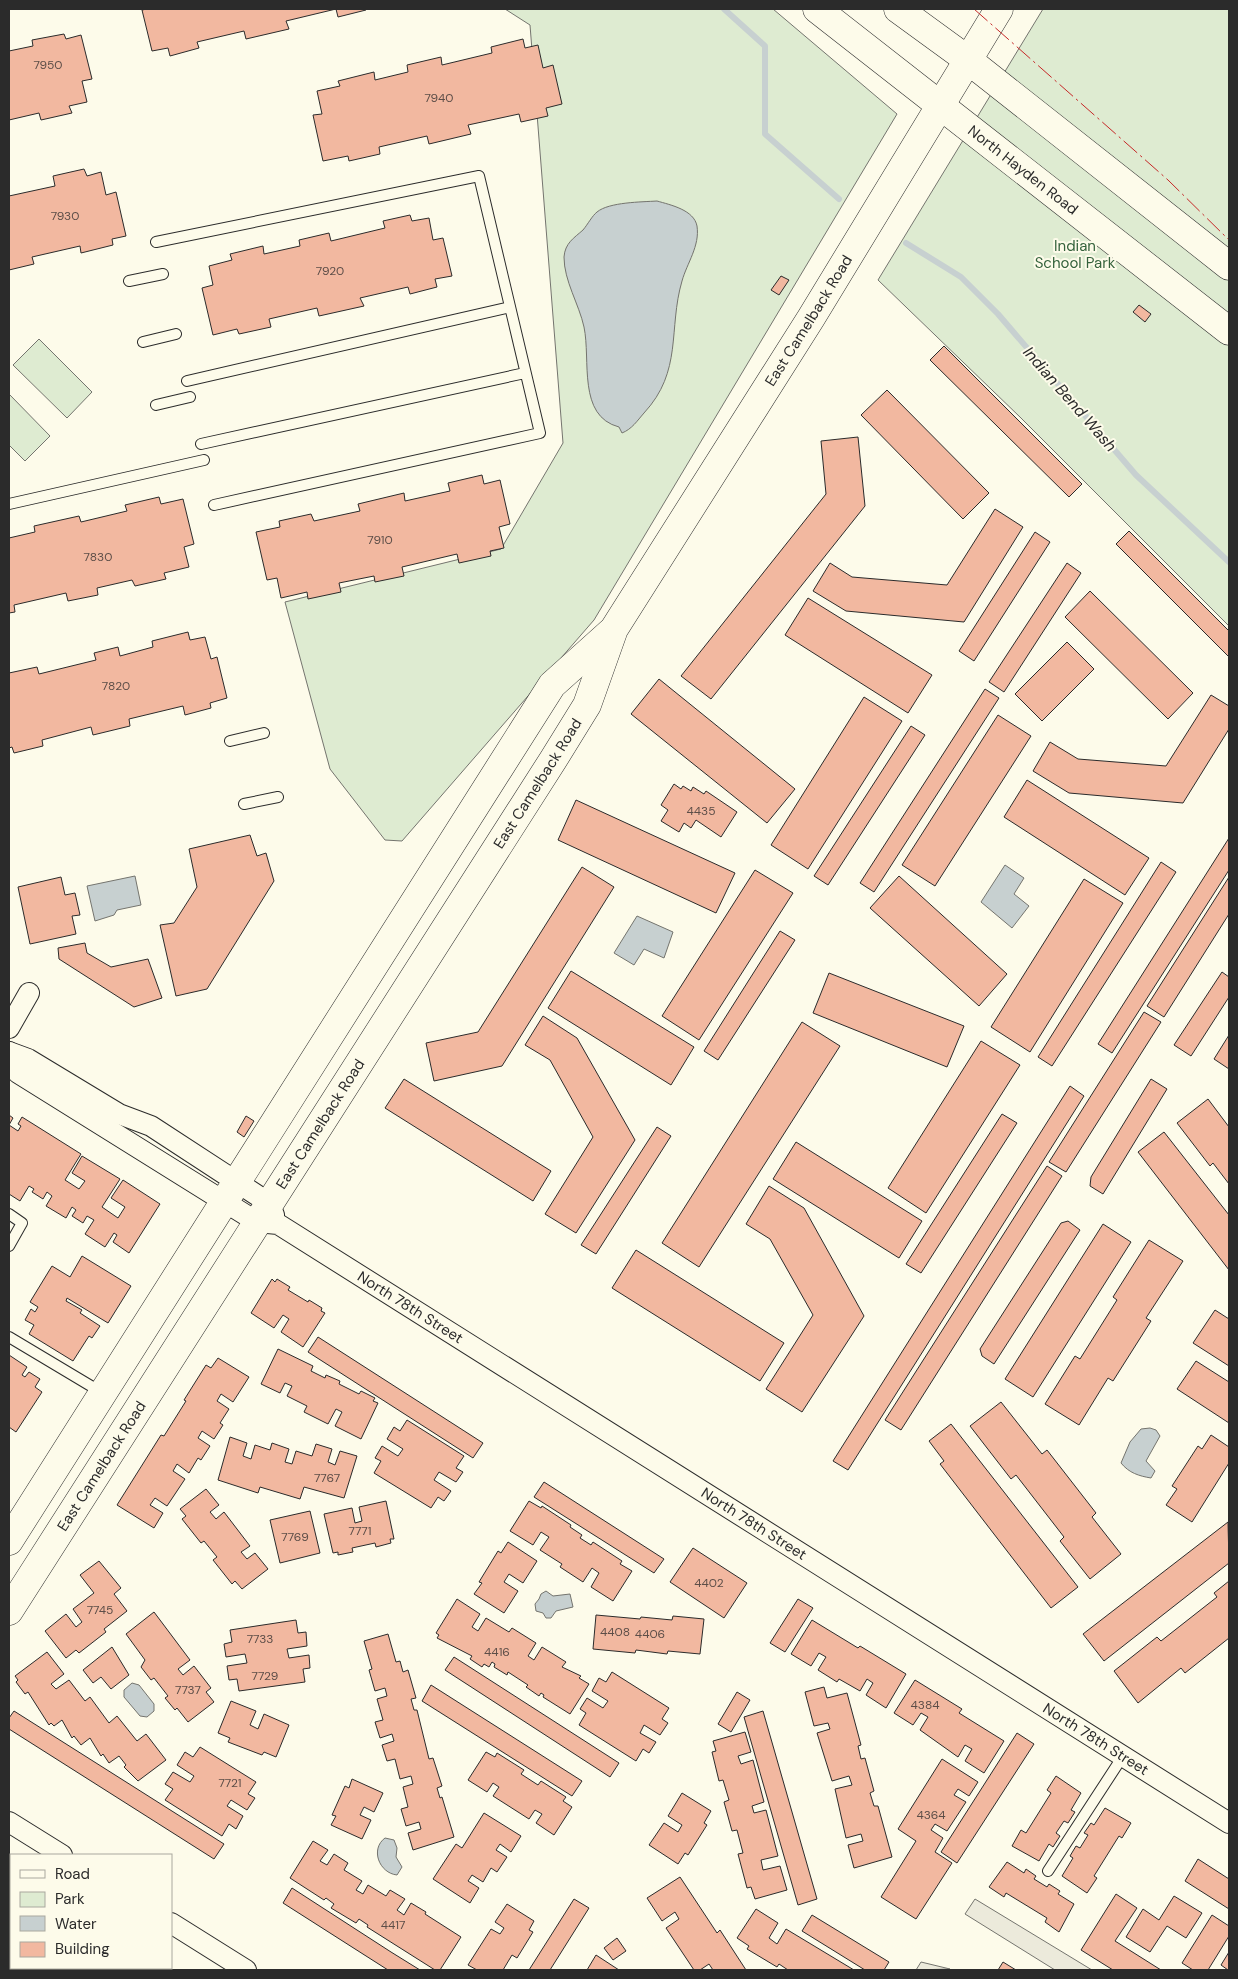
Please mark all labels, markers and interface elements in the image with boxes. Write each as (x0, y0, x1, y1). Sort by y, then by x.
house number: 7950 (33, 57, 63, 73)
house number: 7940 (424, 90, 454, 106)
street label: North Hayden Road (964, 121, 1082, 219)
house number: 7930 (51, 208, 79, 224)
park label: Indian School Park (1035, 236, 1116, 273)
street label: East Camelback Road (760, 251, 857, 390)
house number: 7920 (316, 263, 344, 279)
water label: Indian Bend Wash (1019, 342, 1121, 456)
house number: 7910 (367, 532, 393, 548)
house number: 7830 (84, 549, 112, 565)
house number: 7820 (102, 678, 130, 694)
street label: East Camelback Road (489, 715, 586, 852)
house number: 4435 (687, 803, 715, 819)
street label: East Camelback Road (271, 1055, 369, 1193)
street label: North 78th Street (354, 1267, 467, 1348)
street label: East Camelback Road (53, 1397, 151, 1535)
house number: 7767 (314, 1470, 340, 1486)
street label: North 78th Street (697, 1483, 811, 1565)
house number: 7771 (348, 1523, 372, 1539)
house number: 7769 (281, 1529, 309, 1545)
house number: 4402 (694, 1575, 724, 1591)
house number: 7745 (87, 1602, 113, 1618)
house number: 4408 (600, 1624, 630, 1640)
house number: 4406 (635, 1626, 665, 1642)
house number: 7733 (247, 1631, 273, 1647)
house number: 4416 (484, 1644, 510, 1660)
house number: 7729 (252, 1668, 278, 1684)
house number: 7737 (175, 1682, 201, 1698)
house number: 4384 (911, 1697, 939, 1713)
street label: North 78th Street (1039, 1698, 1152, 1780)
house number: 7721 (218, 1775, 242, 1791)
house number: 4364 (916, 1807, 946, 1823)
legend (10, 1854, 172, 1969)
text: Road (55, 1864, 90, 1884)
text: Park (55, 1889, 85, 1909)
text: Water (55, 1914, 97, 1934)
house number: 4417 (381, 1917, 405, 1933)
text: Building (55, 1939, 110, 1959)

